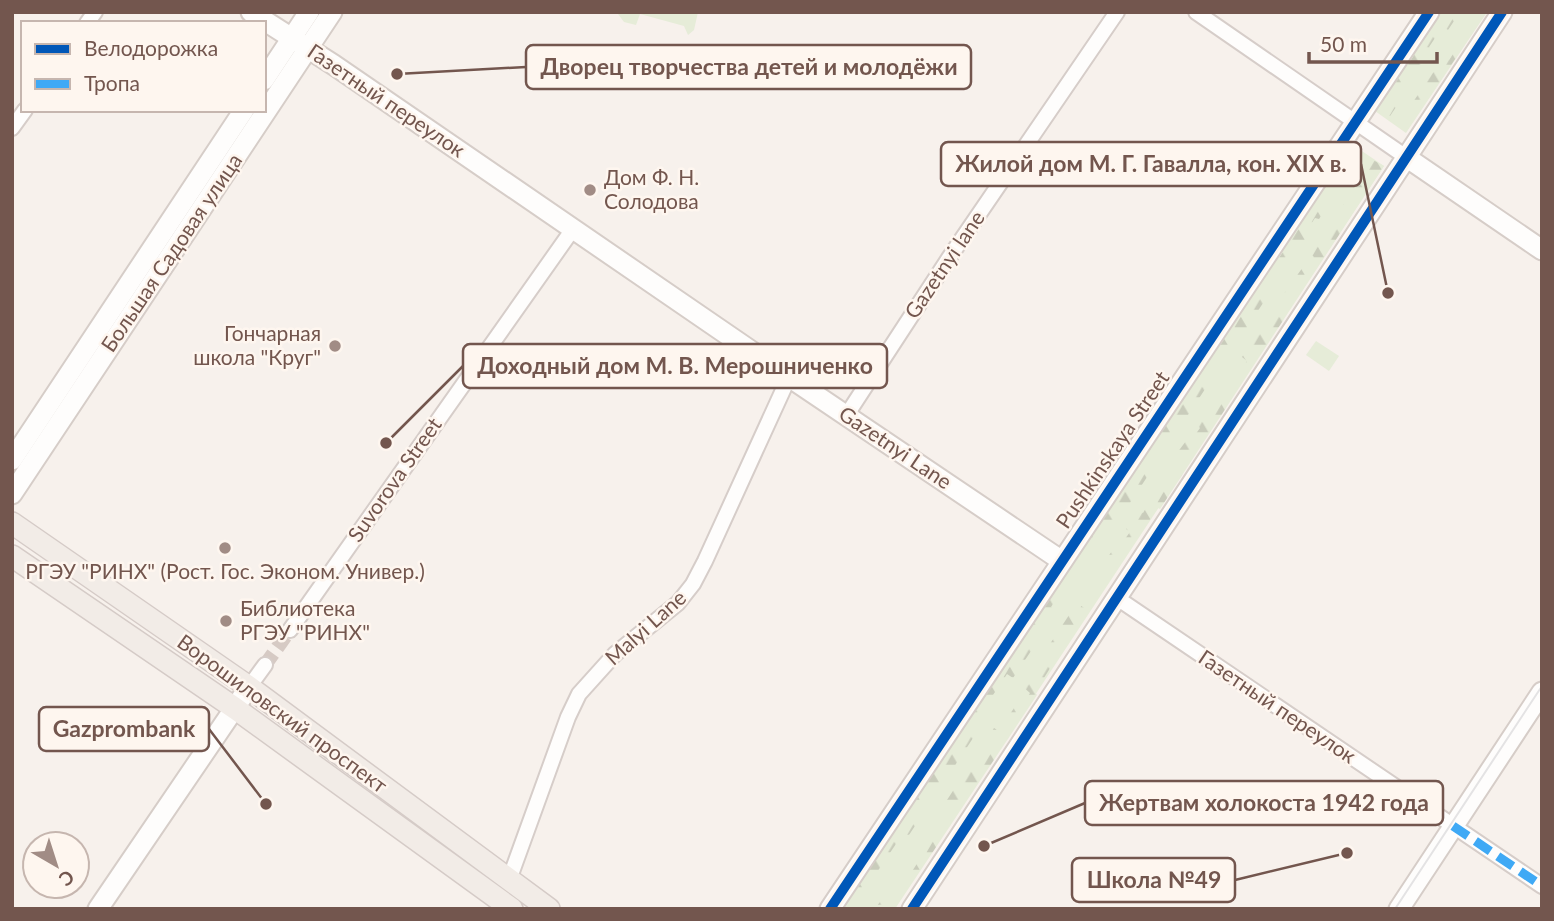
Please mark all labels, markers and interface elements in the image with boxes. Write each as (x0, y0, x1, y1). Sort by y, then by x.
legend (21, 21, 266, 112)
scale bar (1309, 21, 1437, 65)
text: 50 m (1320, 31, 1367, 56)
text: Велодорожка (84, 35, 218, 60)
street label: Газетный переулок (303, 38, 470, 162)
callout: Дворец творчества детей и молодёжи (526, 45, 971, 89)
text: Дворец творчества детей и молодёжи (540, 52, 958, 80)
text: Тропа (84, 70, 140, 95)
callout: Жилой дом М. Г. Гавалла, кон. XIX в. (941, 142, 1361, 186)
street label: Большая Садовая улица (95, 148, 246, 356)
text: Жилой дом М. Г. Гавалла, кон. XIX в. (955, 149, 1347, 177)
place label: Дом Ф. Н. Солодова (604, 164, 699, 213)
marker: Дом Ф. Н. Солодова (582, 182, 598, 198)
street label: Gazetnyi lane (899, 206, 989, 323)
place label: Гончарная школа "Круг" (193, 320, 321, 369)
marker: Гончарная школа "Круг" (327, 338, 343, 354)
callout: Доходный дом М. В. Мерошниченко (463, 344, 887, 388)
text: Доходный дом М. В. Мерошниченко (477, 351, 873, 379)
street label: Pushkinskaya Street (1050, 365, 1174, 532)
street label: Gazetnyi Lane (835, 400, 957, 494)
street label: Suvorova Street (342, 412, 446, 546)
marker: РГЭУ "РИНХ" (Рост. Гос. Эконом. Универ.) (217, 540, 233, 556)
place label: РГЭУ "РИНХ" (Рост. Гос. Эконом. Универ.) (25, 558, 425, 583)
street label: Malyi Lane (600, 584, 690, 670)
place label: Библиотека РГЭУ "РИНХ" (240, 595, 370, 644)
marker: Библиотека РГЭУ "РИНХ" (218, 613, 234, 629)
street label: Ворошиловский проспект (173, 628, 393, 798)
street label: Газетный переулок (1194, 644, 1361, 768)
callout: Gazprombank (39, 707, 209, 751)
text: Gazprombank (53, 714, 196, 742)
callout: Жертвам холокоста 1942 года (1085, 781, 1443, 825)
text: Жертвам холокоста 1942 года (1099, 788, 1429, 816)
north arrow (21, 830, 91, 900)
callout: Школа №49 (1072, 858, 1235, 902)
text: Школа №49 (1087, 865, 1221, 893)
text: С (55, 866, 79, 892)

